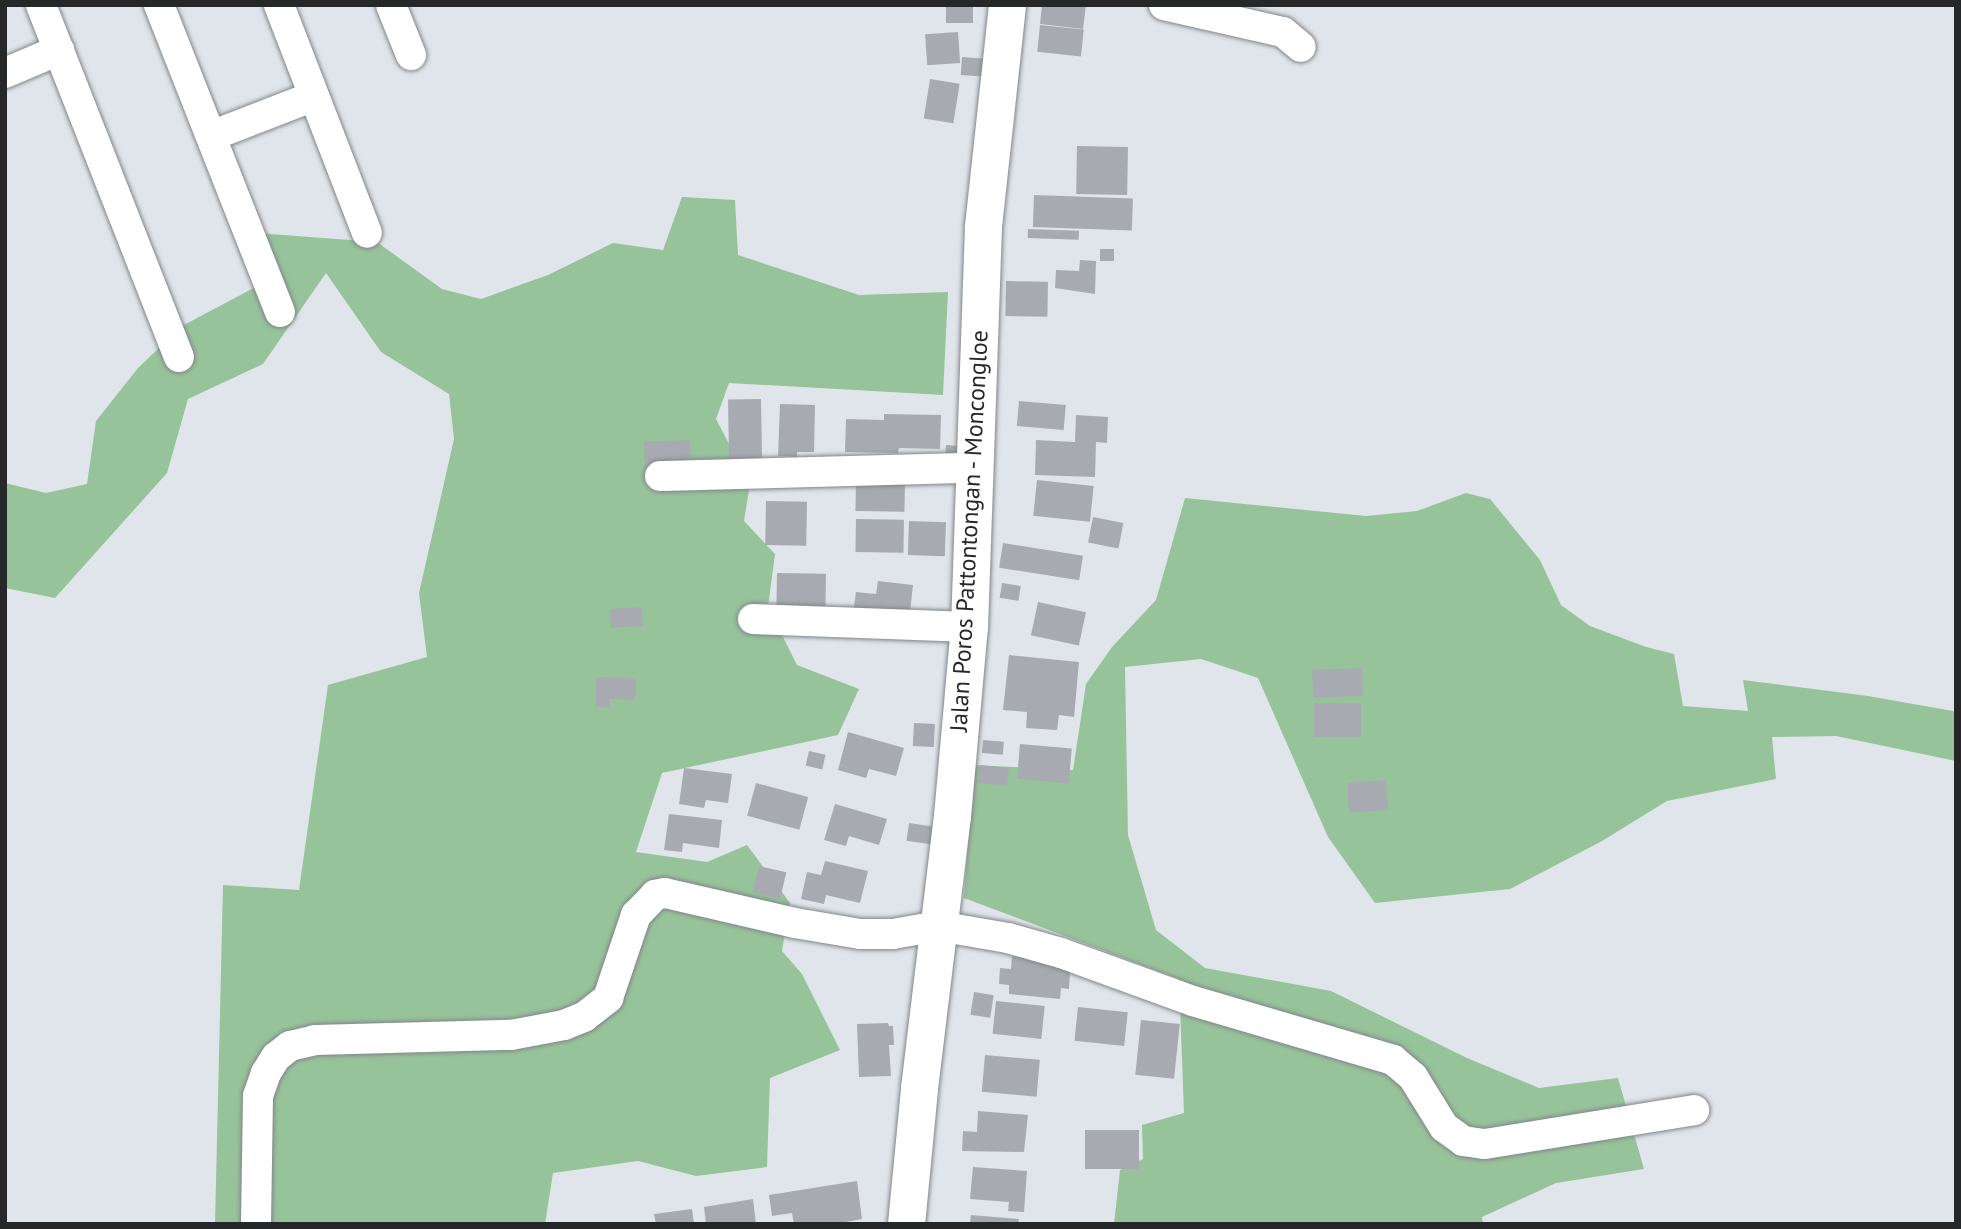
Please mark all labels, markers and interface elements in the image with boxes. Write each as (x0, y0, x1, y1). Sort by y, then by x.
street label: Jalan Poros Pattontongan - Moncongloe (944, 327, 994, 735)

